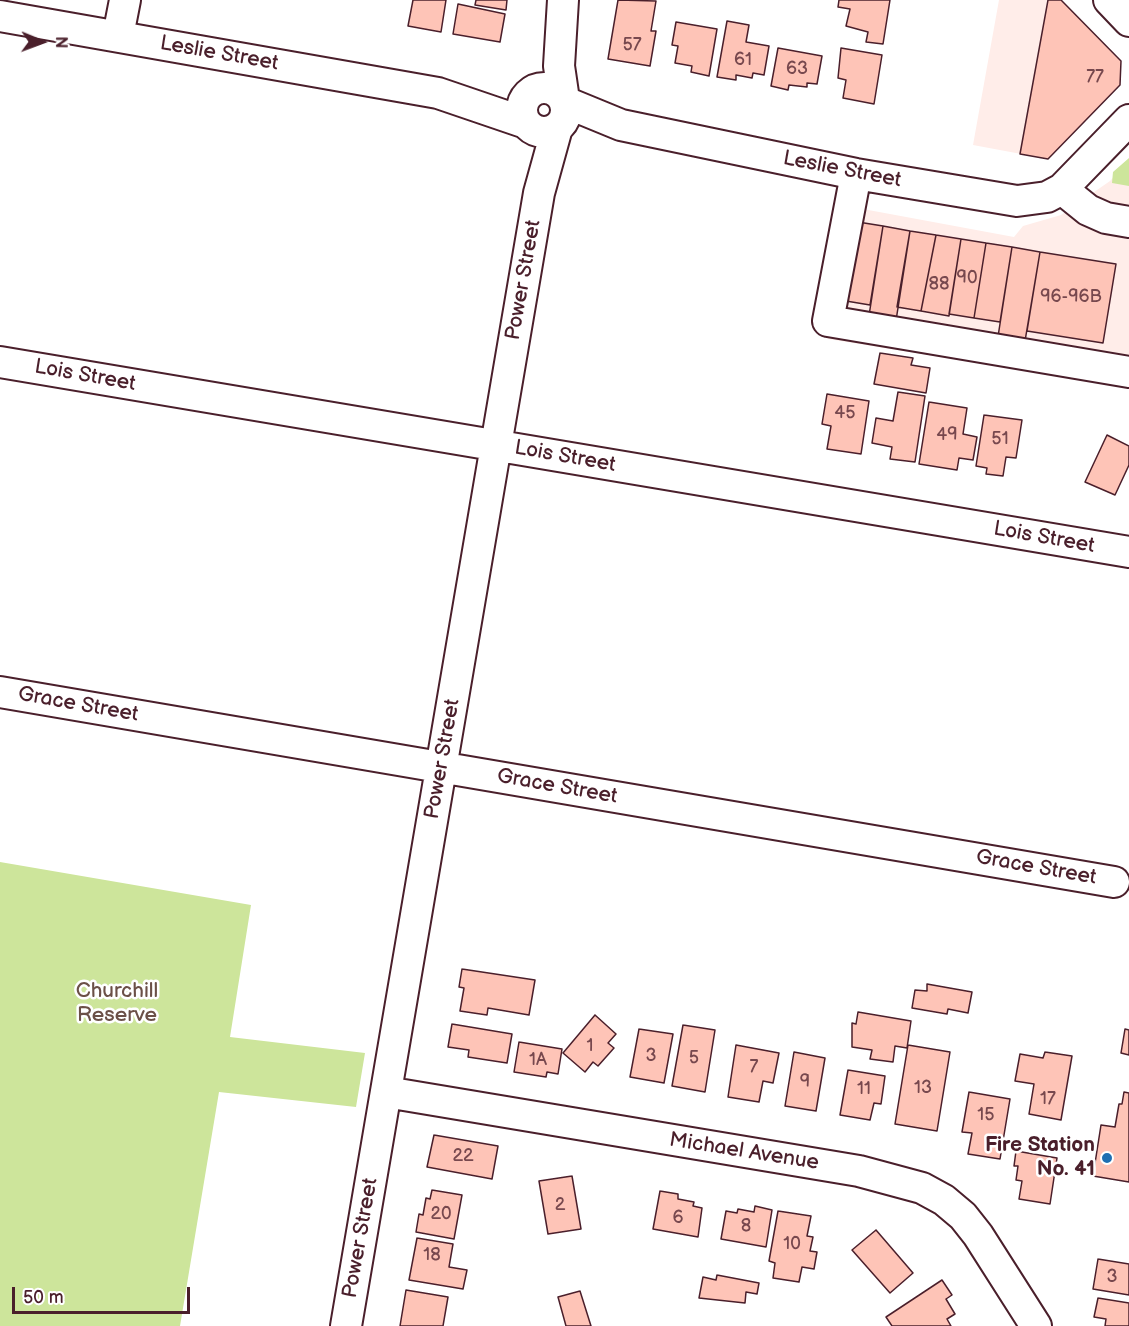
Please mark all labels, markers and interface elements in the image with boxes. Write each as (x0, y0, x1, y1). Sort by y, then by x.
north arrow (12, 12, 72, 72)
street label: Leslie Street (158, 31, 280, 77)
house number: 57 (622, 34, 642, 56)
text: N (51, 36, 70, 49)
house number: 61 (734, 49, 752, 71)
house number: 63 (786, 58, 808, 80)
house number: 77 (1086, 66, 1104, 88)
street label: Leslie Street (781, 146, 903, 194)
street label: Power Street (501, 218, 547, 342)
house number: 90 (957, 267, 977, 289)
house number: 88 (929, 273, 949, 295)
house number: 96-96B (1040, 286, 1102, 308)
street label: Lois Street (33, 355, 137, 397)
house number: 45 (834, 402, 856, 424)
house number: 49 (936, 424, 958, 446)
house number: 51 (991, 428, 1009, 450)
street label: Lois Street (513, 436, 617, 478)
street label: Lois Street (992, 517, 1096, 559)
street label: Grace Street (16, 682, 140, 728)
street label: Power Street (420, 697, 466, 821)
street label: Grace Street (495, 764, 619, 810)
street label: Grace Street (974, 845, 1098, 891)
park label: Churchill Reserve (76, 979, 158, 1029)
house number: 1 (587, 1035, 593, 1057)
house number: 3 (645, 1045, 657, 1067)
house number: 5 (689, 1047, 699, 1069)
house number: 1A (529, 1049, 547, 1071)
house number: 7 (750, 1056, 758, 1078)
house number: 9 (800, 1071, 810, 1093)
house number: 13 (914, 1077, 932, 1099)
house number: 11 (857, 1078, 871, 1100)
house number: 17 (1040, 1088, 1056, 1110)
house number: 15 (977, 1104, 995, 1126)
street label: Michael Avenue (667, 1128, 821, 1176)
place label: Fire Station No. 41 (985, 1133, 1095, 1183)
house number: 22 (452, 1145, 474, 1167)
marker: Fire Station No. 41 (1100, 1151, 1114, 1165)
street label: Power Street (338, 1176, 384, 1300)
house number: 2 (555, 1194, 565, 1216)
house number: 20 (430, 1203, 452, 1225)
house number: 6 (673, 1207, 683, 1229)
house number: 8 (741, 1215, 751, 1237)
house number: 10 (783, 1233, 801, 1255)
house number: 18 (423, 1244, 441, 1266)
house number: 3 (1106, 1266, 1118, 1288)
scale bar (15, 1275, 194, 1313)
text: 50 m (23, 1287, 64, 1308)

